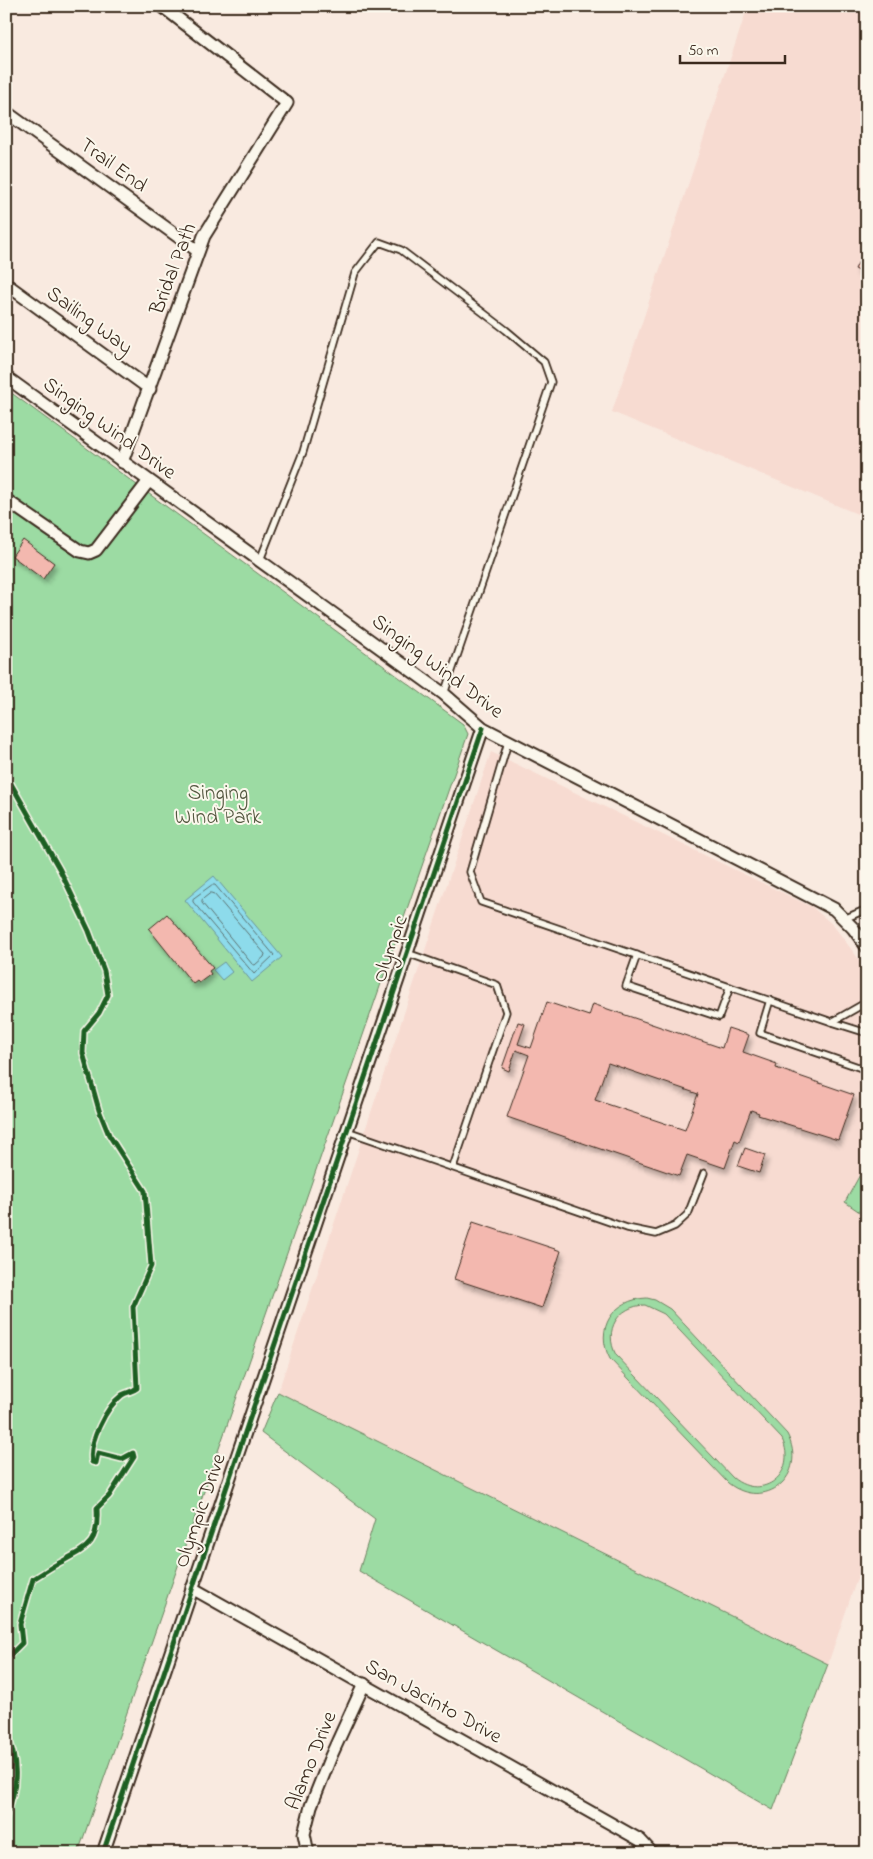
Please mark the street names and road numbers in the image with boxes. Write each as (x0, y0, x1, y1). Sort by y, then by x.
street label: Trail End (73, 131, 153, 201)
street label: Bridal Path (143, 219, 205, 320)
street label: Sailing Way (38, 279, 138, 364)
street label: Singing Wind Drive (35, 370, 182, 490)
street label: Singing Wind Drive (364, 607, 510, 729)
street label: Olympic (365, 910, 419, 988)
street label: Olympic Drive (167, 1449, 237, 1573)
street label: San Jacinto Drive (359, 1652, 507, 1752)
street label: Alamo Drive (279, 1707, 346, 1815)

